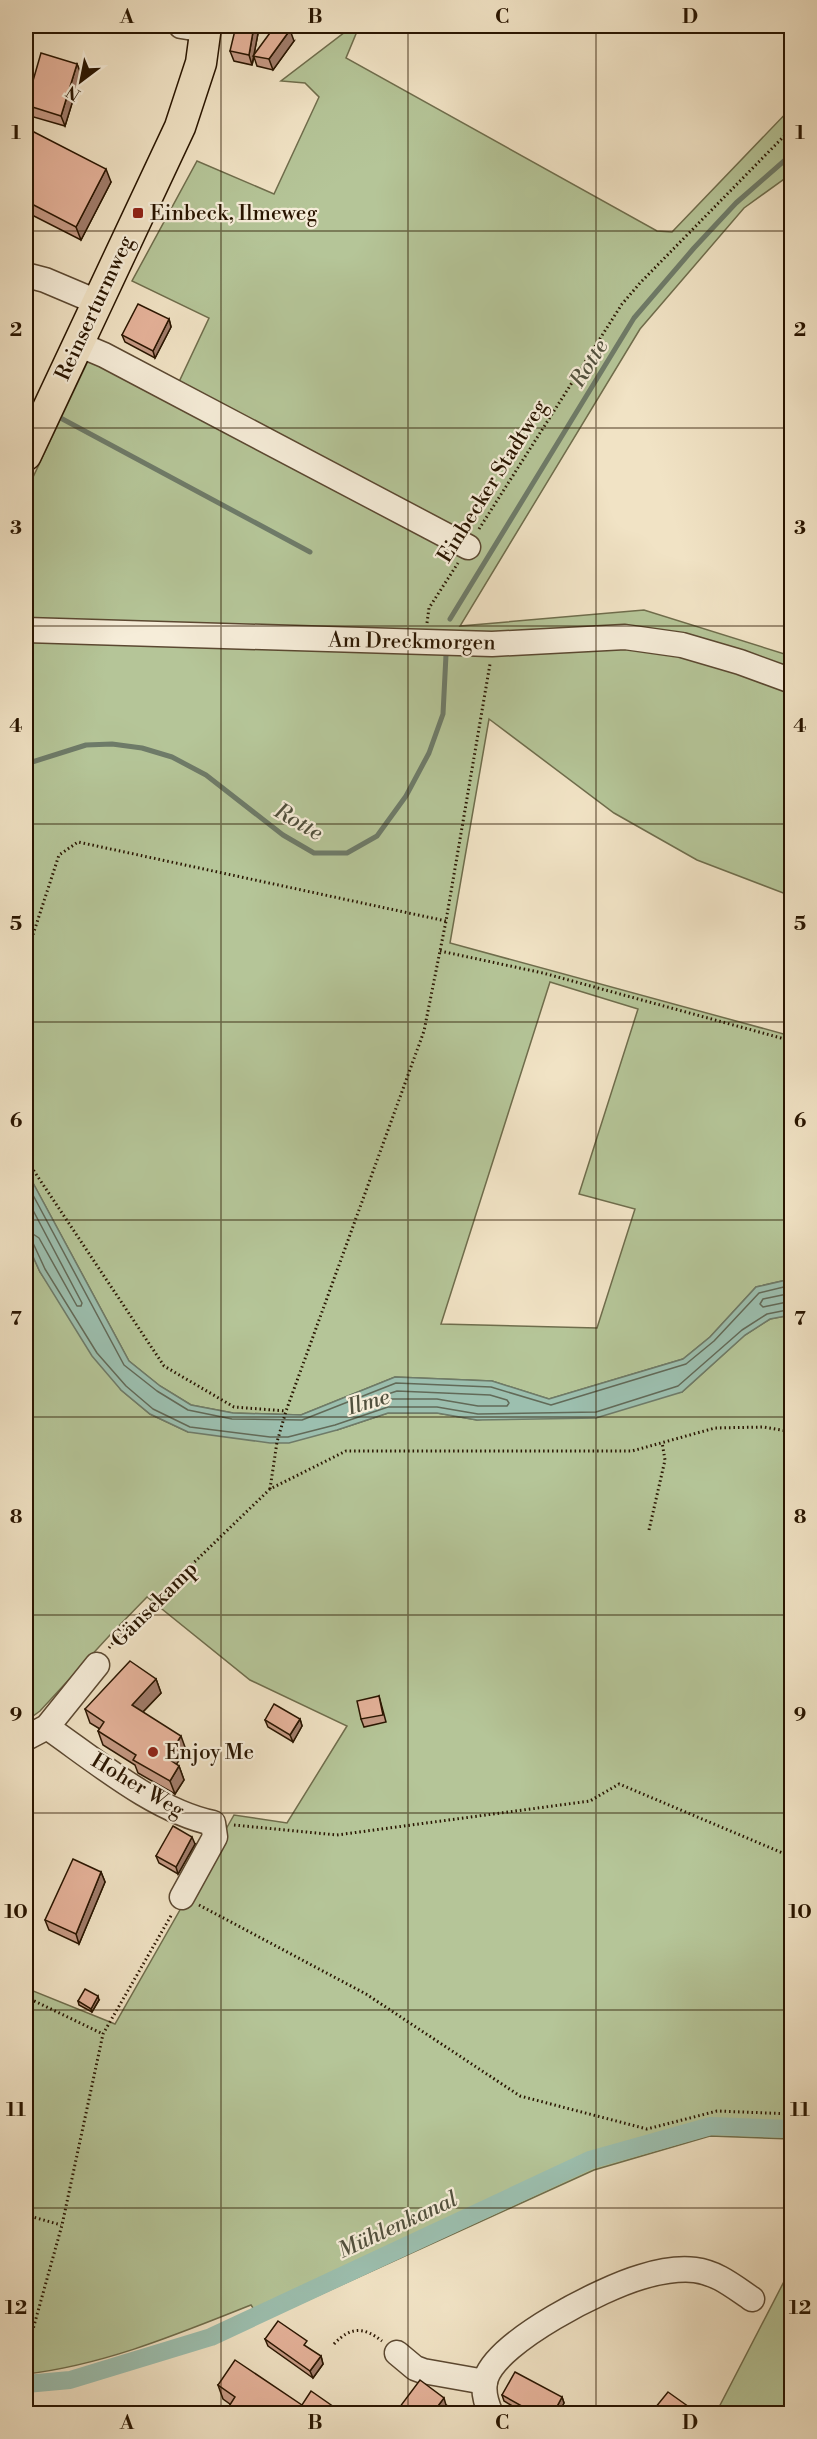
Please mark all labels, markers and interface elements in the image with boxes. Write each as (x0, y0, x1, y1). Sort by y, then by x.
text: A (119, 5, 135, 30)
text: B (307, 5, 323, 30)
text: C (495, 5, 509, 30)
text: D (682, 5, 698, 30)
north arrow (51, 51, 111, 111)
text: N (63, 81, 84, 105)
text: 1 (11, 121, 21, 146)
text: 1 (795, 121, 805, 146)
place label: Einbeck, Ilmeweg (150, 201, 317, 227)
marker: Einbeck, Ilmeweg (131, 206, 145, 220)
street label: Reinserturmweg (50, 232, 140, 385)
text: 2 (10, 318, 22, 343)
text: 2 (794, 318, 806, 343)
water label: Rotte (564, 335, 614, 394)
street label: Einbecker Stadtweg (432, 395, 554, 568)
text: 3 (10, 516, 22, 541)
text: 3 (794, 516, 806, 541)
street label: Am Dreckmorgen (327, 628, 496, 656)
text: 4 (9, 714, 23, 739)
text: 4 (793, 714, 807, 739)
water label: Rotte (268, 797, 327, 847)
text: 5 (10, 912, 22, 937)
text: 5 (794, 912, 806, 937)
text: 6 (10, 1109, 23, 1134)
text: 6 (794, 1109, 807, 1134)
text: 7 (10, 1307, 22, 1332)
text: 7 (794, 1307, 806, 1332)
water label: Ilme (343, 1384, 393, 1422)
text: 8 (10, 1505, 23, 1530)
text: 8 (794, 1505, 807, 1530)
street label: Gänsekamp (106, 1556, 203, 1653)
text: 9 (10, 1703, 22, 1728)
text: 9 (794, 1703, 806, 1728)
place label: Enjoy Me (165, 1740, 254, 1766)
marker: Enjoy Me (146, 1745, 160, 1759)
street label: Hoher Weg (86, 1748, 189, 1824)
text: 10 (4, 1900, 28, 1925)
text: 10 (788, 1900, 812, 1925)
text: 11 (6, 2098, 26, 2123)
text: 11 (790, 2098, 810, 2123)
water label: Mühlenkanal (333, 2186, 462, 2265)
text: 12 (5, 2296, 27, 2321)
text: 12 (789, 2296, 811, 2321)
text: A (119, 2411, 135, 2436)
text: B (307, 2411, 323, 2436)
text: C (495, 2411, 509, 2436)
text: D (682, 2411, 698, 2436)

